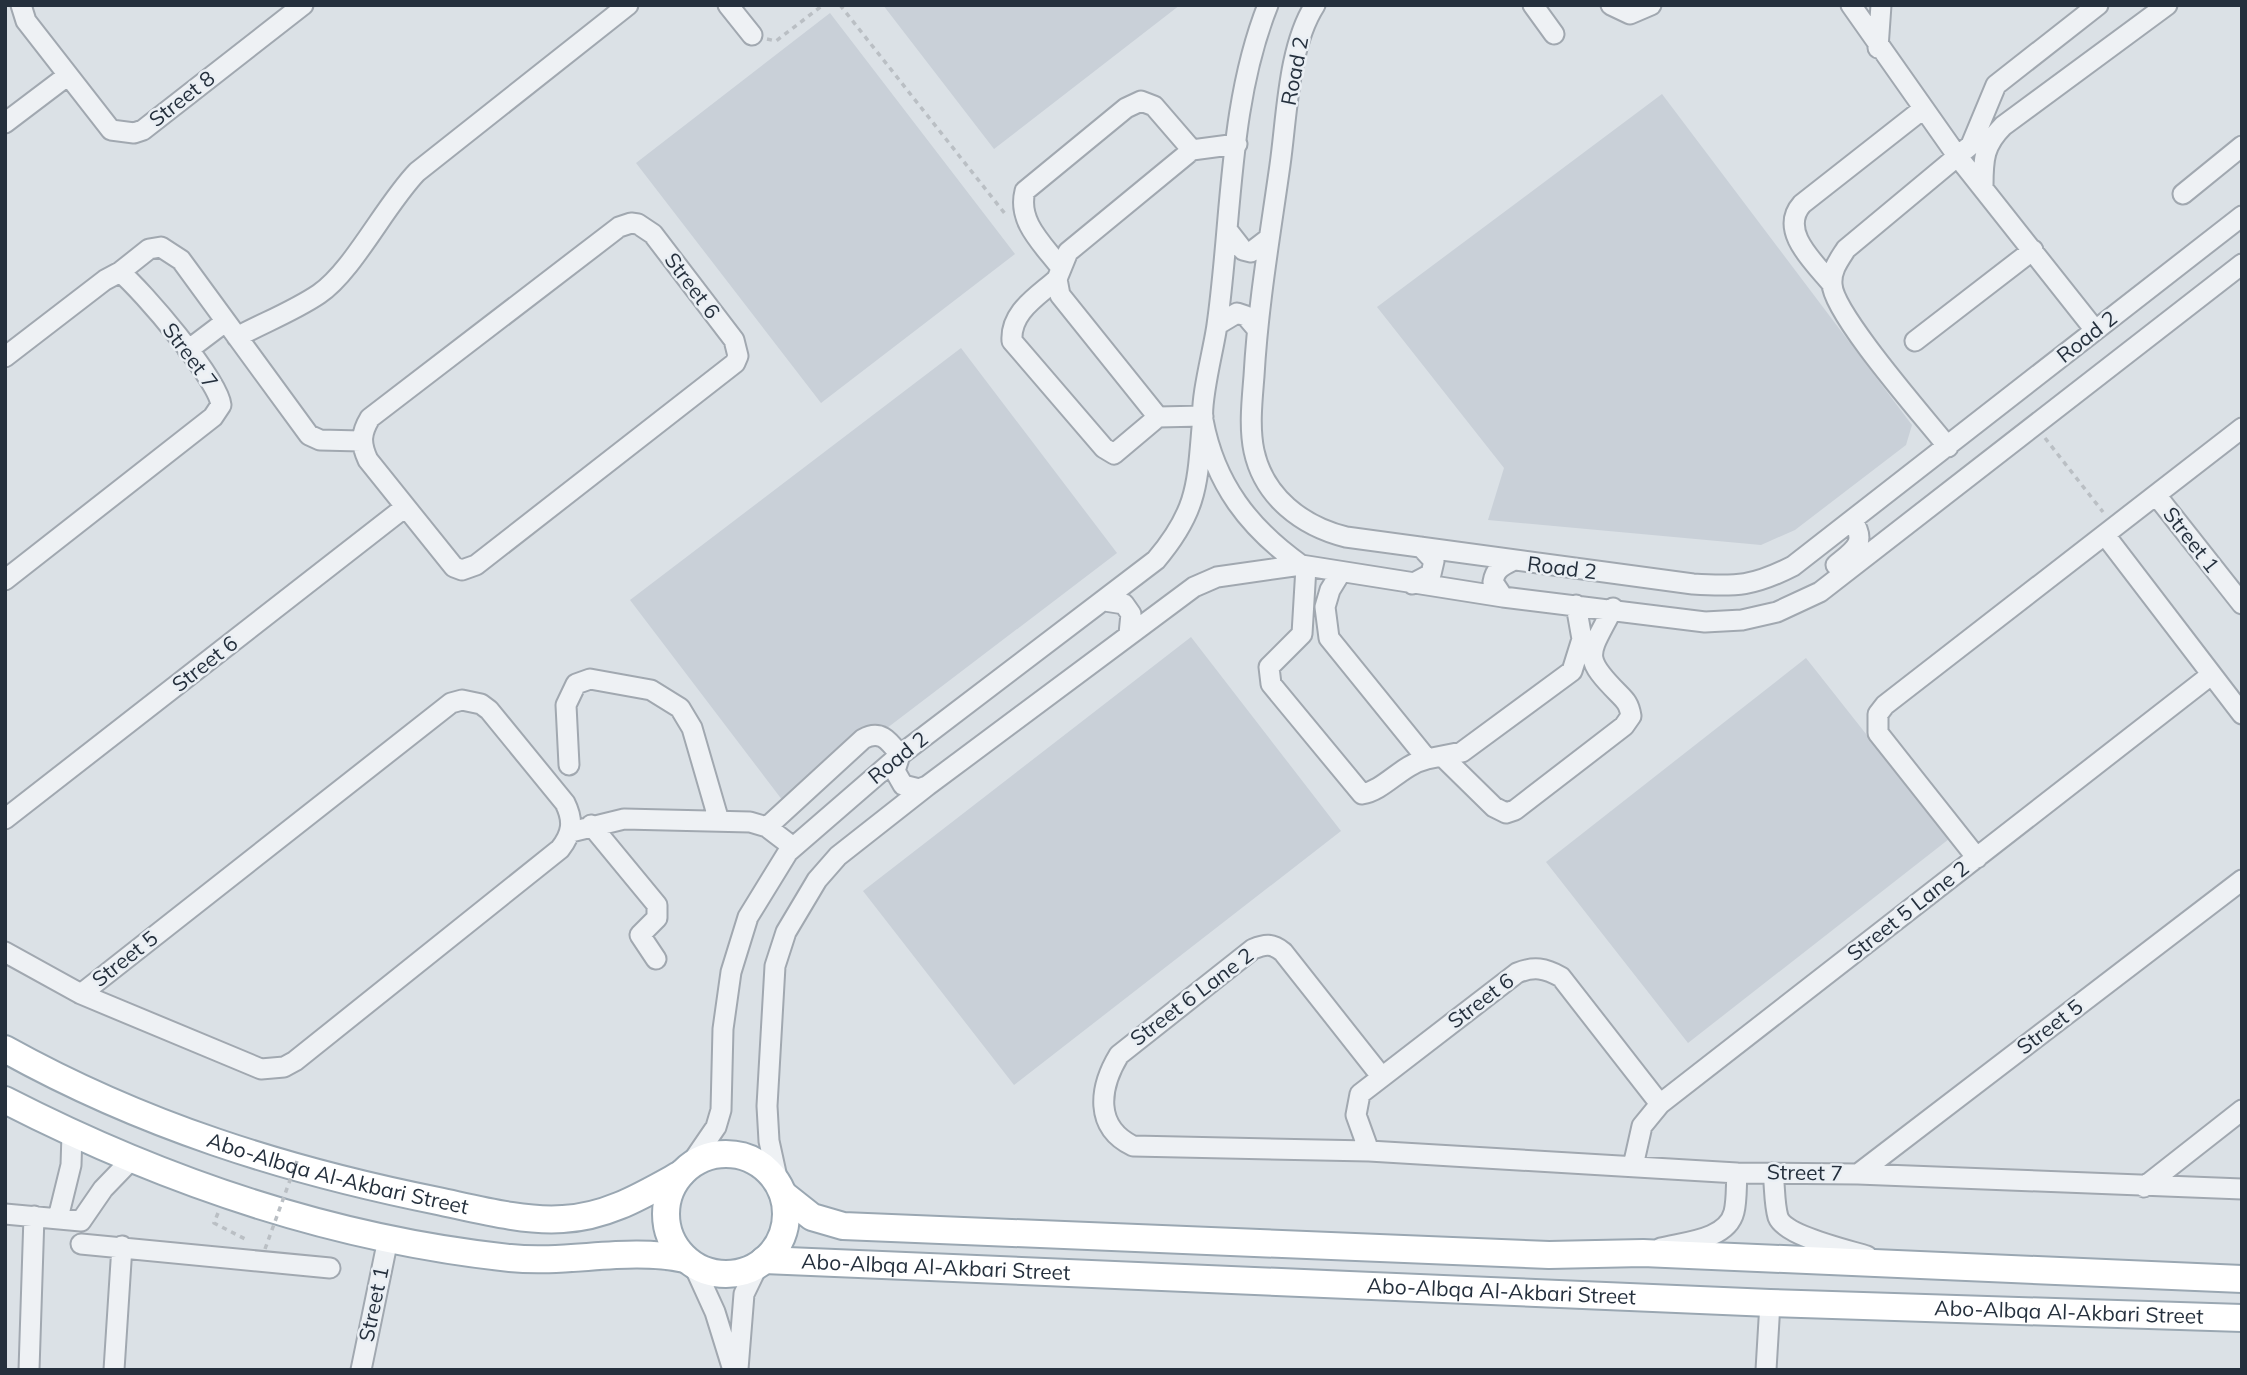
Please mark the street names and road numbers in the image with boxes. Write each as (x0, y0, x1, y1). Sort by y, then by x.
street label: Road 2 (1275, 34, 1313, 107)
street label: Street 8 (143, 65, 219, 132)
street label: Street 6 (660, 247, 726, 324)
street label: Road 2 (2051, 305, 2122, 368)
street label: Street 7 (158, 317, 224, 394)
street label: Street 1 (2158, 501, 2225, 577)
street label: Road 2 (1526, 550, 1598, 584)
street label: Street 6 (166, 630, 242, 697)
street label: Road 2 (862, 725, 933, 789)
street label: Street 5 Lane 2 (1841, 855, 1974, 966)
street label: Street 5 (86, 925, 162, 992)
street label: Street 6 Lane 2 (1125, 941, 1258, 1051)
street label: Street 6 (1442, 967, 1519, 1033)
street label: Street 5 (2011, 993, 2088, 1059)
street label: Abo-Albqa Al-Akbari Street (204, 1126, 471, 1219)
street label: Street 7 (1767, 1158, 1843, 1186)
street label: Abo-Albqa Al-Akbari Street (801, 1248, 1071, 1285)
street label: Street 1 (352, 1264, 394, 1344)
street label: Abo-Albqa Al-Akbari Street (1366, 1272, 1637, 1309)
street label: Abo-Albqa Al-Akbari Street (1934, 1294, 2204, 1329)

